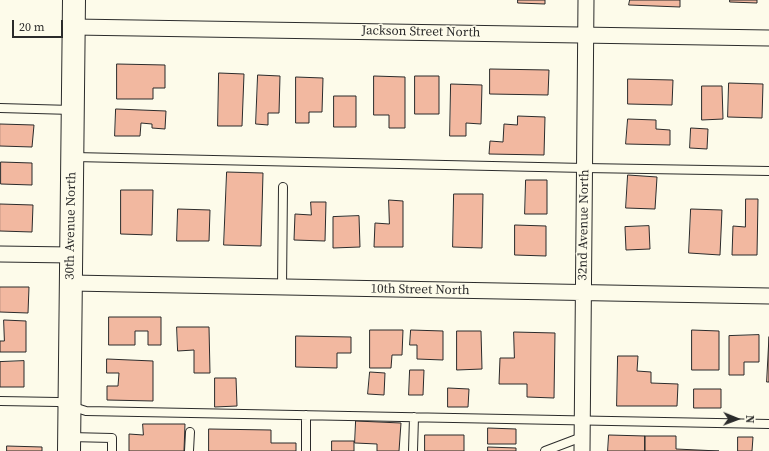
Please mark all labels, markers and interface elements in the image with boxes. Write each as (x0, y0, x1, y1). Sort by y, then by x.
scale bar (14, 12, 65, 38)
text: 20 m (19, 19, 45, 35)
street label: Jackson Street North (361, 23, 481, 41)
street label: 32nd Avenue North (575, 169, 593, 281)
street label: 30th Avenue North (62, 172, 80, 280)
street label: 10th Street North (370, 281, 470, 299)
north arrow (717, 399, 757, 439)
text: N (742, 415, 757, 423)

